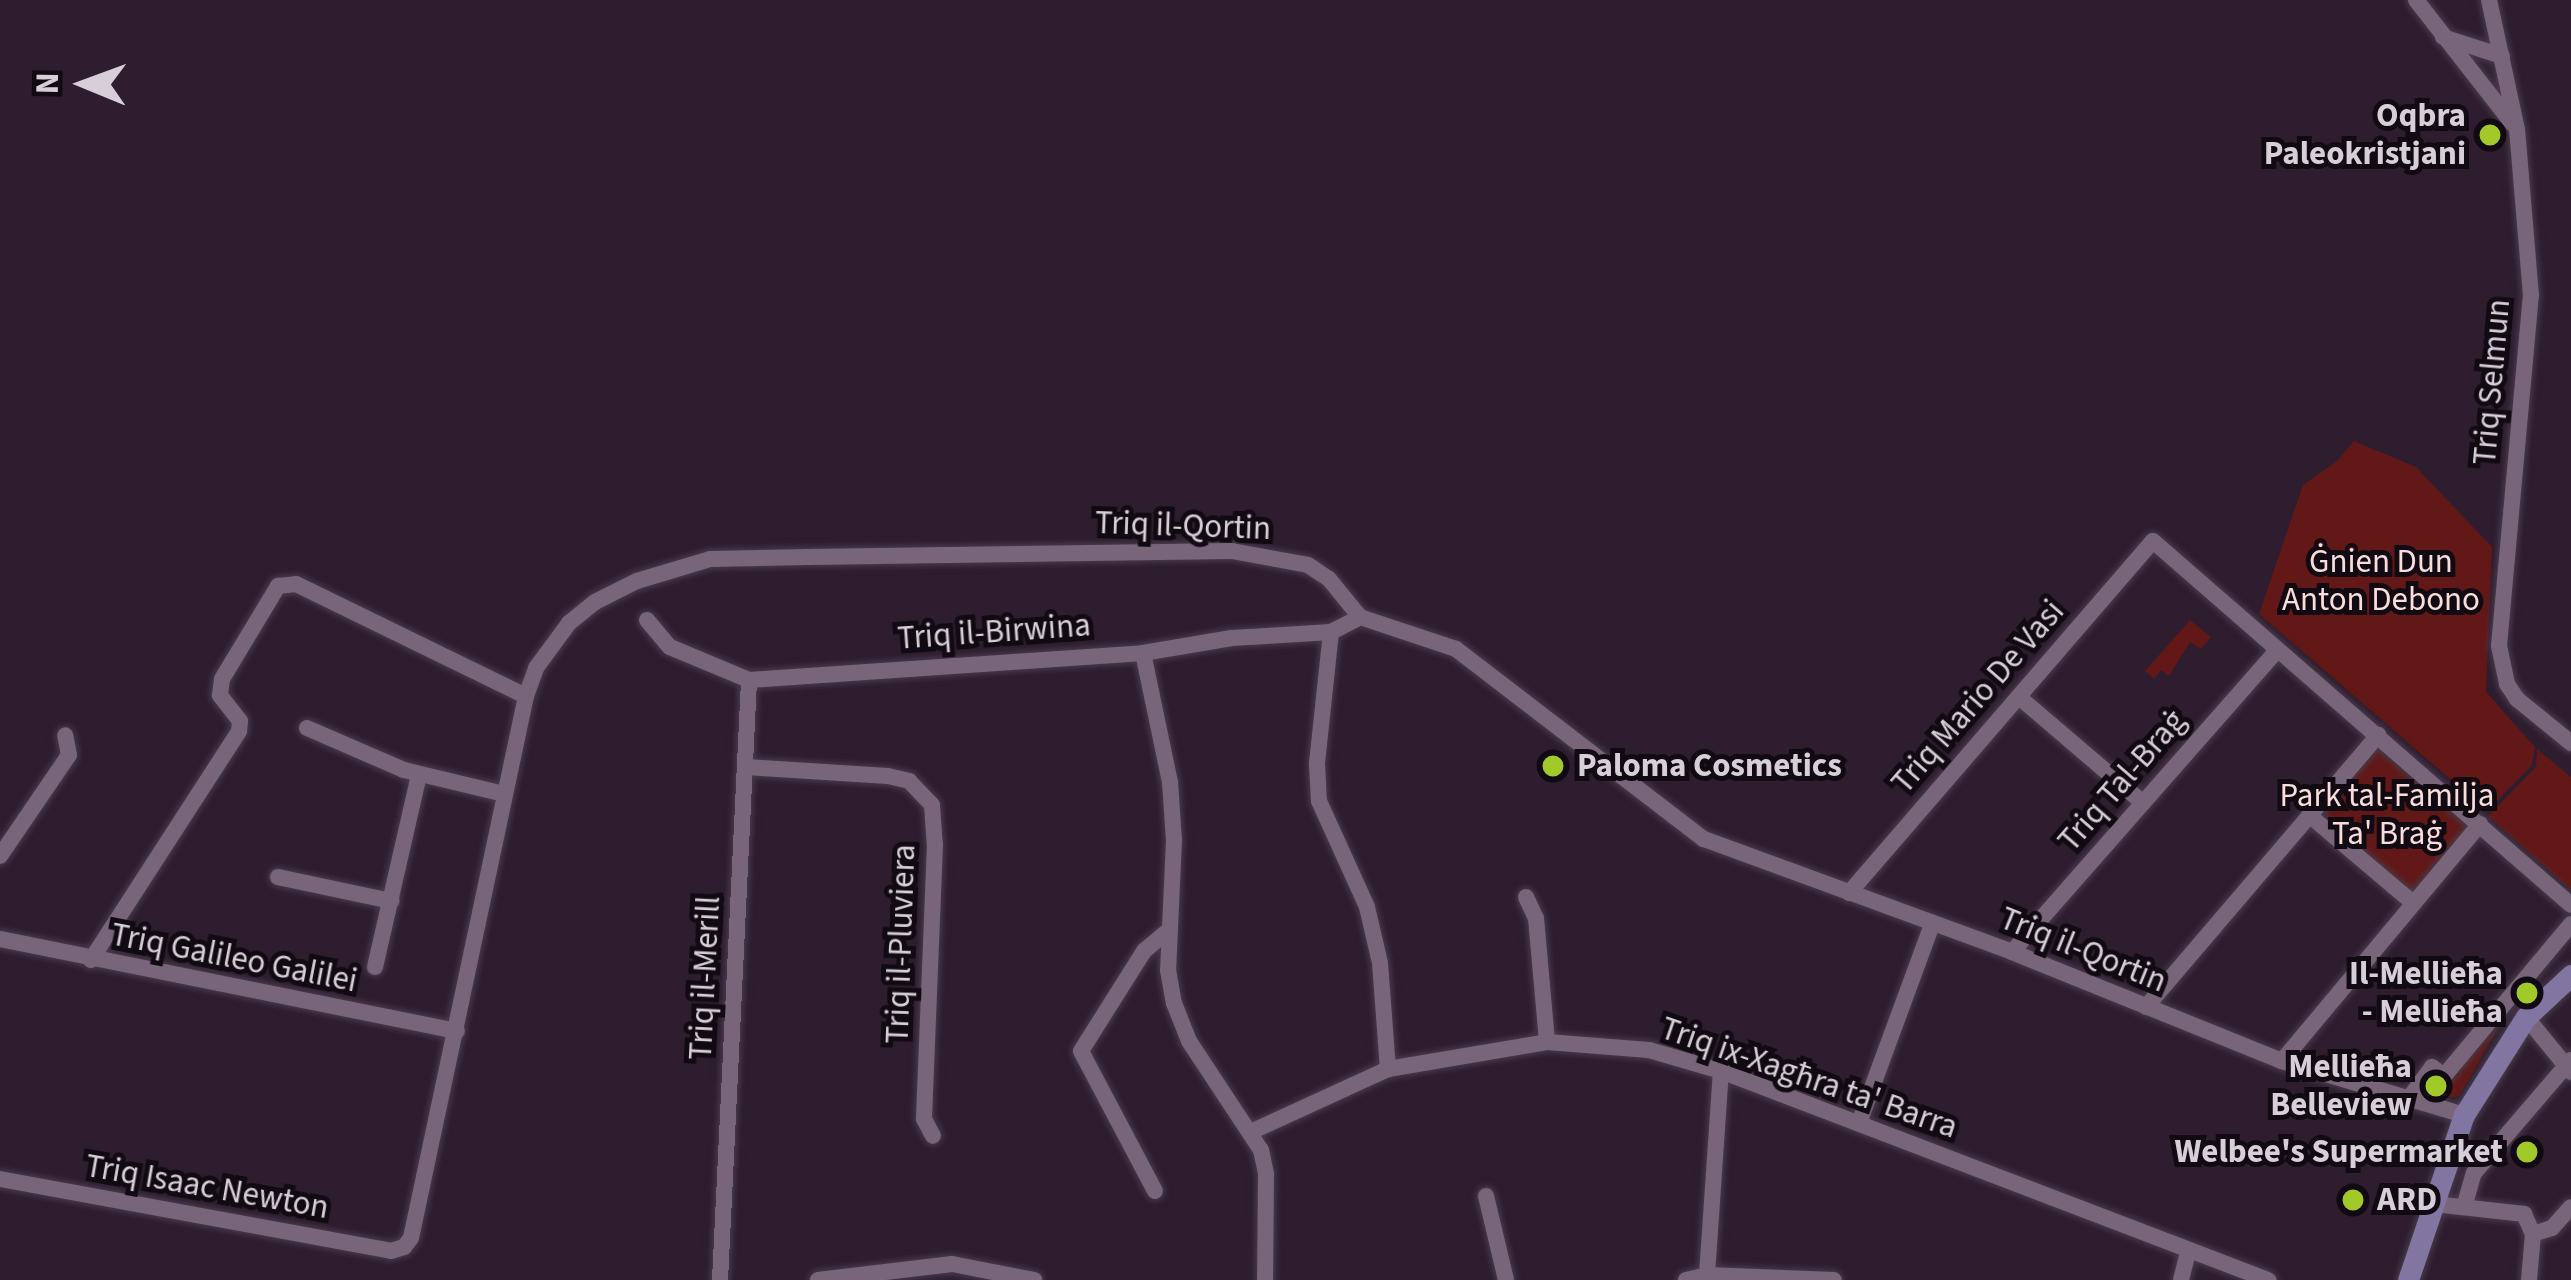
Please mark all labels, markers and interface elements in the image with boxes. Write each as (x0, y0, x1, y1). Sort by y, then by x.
north arrow (24, 24, 144, 144)
text: N (24, 72, 71, 95)
place label: Oqbra Paleokristjani (2264, 96, 2466, 174)
marker: Oqbra Paleokristjani (2477, 122, 2503, 148)
street label: Triq Selmun (2465, 297, 2519, 467)
street label: Triq il-Qortin (1094, 503, 1272, 549)
park label: Ġnien Dun Anton Debono (2282, 542, 2480, 620)
street label: Triq Mario De Vasi (1883, 592, 2073, 802)
street label: Triq il-Birwina (896, 605, 1092, 659)
street label: Triq Tal-Braġ (2050, 702, 2194, 860)
place label: Paloma Cosmetics (1577, 746, 1842, 786)
marker: Paloma Cosmetics (1540, 753, 1566, 779)
park label: Park tal-Familja Ta' Braġ (2280, 776, 2494, 854)
street label: Triq il-Pluviera (878, 844, 924, 1044)
street label: Triq il-Merill (681, 895, 729, 1061)
street label: Triq il-Qortin (1994, 899, 2172, 1001)
street label: Triq Galileo Galilei (108, 915, 360, 1001)
place label: Il-Mellieħa - Mellieħa (2349, 954, 2503, 1032)
marker: Il-Mellieħa - Mellieħa (2514, 980, 2540, 1006)
street label: Triq ix-Xagħra ta' Barra (1655, 1009, 1963, 1147)
place label: Mellieħa Belleview (2270, 1047, 2412, 1125)
marker: Mellieħa Belleview (2423, 1073, 2449, 1099)
place label: Welbee's Supermarket (2174, 1132, 2503, 1172)
marker: Welbee's Supermarket (2514, 1139, 2540, 1165)
street label: Triq Isaac Newton (82, 1146, 332, 1228)
place label: ARD (2377, 1180, 2437, 1220)
marker: ARD (2340, 1187, 2366, 1213)

